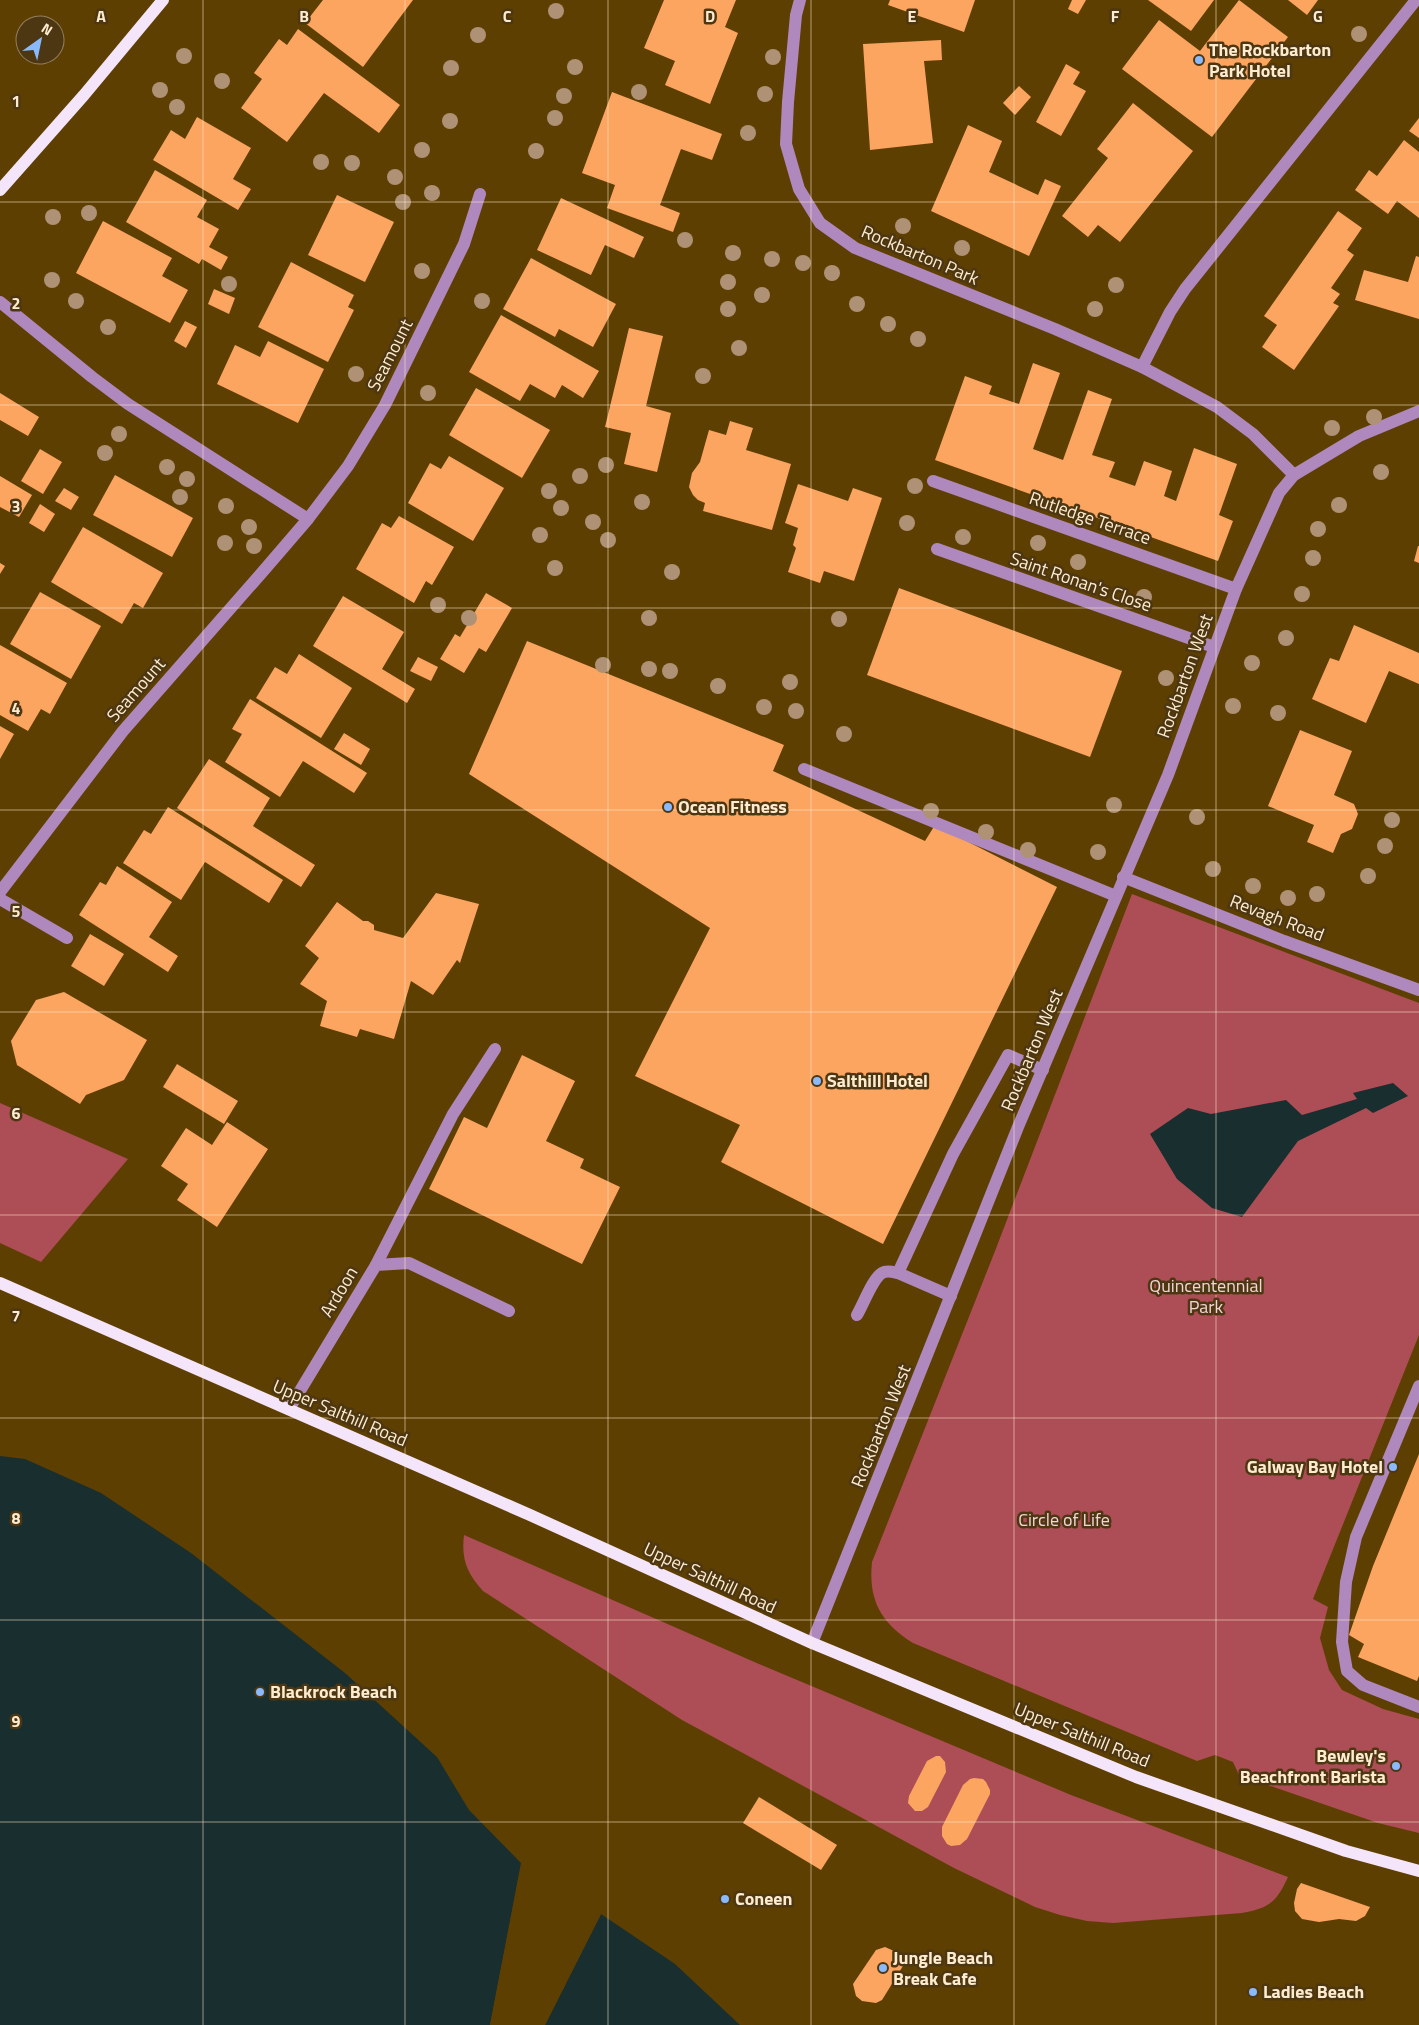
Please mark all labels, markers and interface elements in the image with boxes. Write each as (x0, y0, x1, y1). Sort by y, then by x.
text: A (96, 4, 106, 28)
text: B (299, 4, 309, 28)
text: C (503, 4, 512, 28)
text: D (705, 4, 715, 28)
text: E (908, 4, 917, 28)
text: F (1111, 4, 1120, 28)
text: G (1313, 4, 1323, 28)
north arrow (15, 15, 65, 65)
text: N (38, 17, 57, 40)
place label: The Rockbarton Park Hotel (1209, 36, 1331, 84)
marker: The Rockbarton Park Hotel (1193, 54, 1205, 66)
text: 1 (12, 89, 20, 113)
street label: Rockbarton Park (857, 218, 984, 292)
text: 2 (12, 291, 20, 315)
street label: Seamount (360, 313, 420, 396)
street label: Rutledge Terrace (1026, 484, 1155, 551)
text: 3 (12, 494, 20, 518)
street label: Saint Ronan's Close (1007, 545, 1156, 618)
street label: Rockbarton West (1150, 609, 1220, 742)
street label: Seamount (100, 651, 172, 728)
text: 4 (12, 696, 21, 720)
place label: Ocean Fitness (678, 793, 787, 820)
marker: Ocean Fitness (662, 801, 674, 813)
street label: Revagh Road (1226, 887, 1328, 948)
text: 5 (12, 899, 21, 923)
street label: Rockbarton West (994, 984, 1070, 1115)
place label: Salthill Hotel (827, 1067, 928, 1094)
marker: Salthill Hotel (811, 1075, 823, 1087)
text: 6 (12, 1101, 21, 1125)
street label: Ardoon (313, 1261, 364, 1322)
park label: Quincentennial Park (1149, 1272, 1263, 1320)
text: 7 (12, 1304, 20, 1328)
street label: Rockbarton West (844, 1360, 918, 1491)
street label: Upper Salthill Road (269, 1372, 412, 1453)
place label: Galway Bay Hotel (1247, 1453, 1383, 1480)
marker: Galway Bay Hotel (1387, 1461, 1399, 1473)
text: 8 (12, 1506, 21, 1530)
park label: Circle of Life (1018, 1506, 1110, 1533)
street label: Upper Salthill Road (639, 1535, 781, 1620)
place label: Blackrock Beach (270, 1678, 397, 1705)
marker: Blackrock Beach (254, 1686, 266, 1698)
street label: Upper Salthill Road (1010, 1695, 1154, 1774)
text: 9 (12, 1709, 21, 1733)
place label: Bewley's Beachfront Barista (1240, 1742, 1386, 1790)
marker: Bewley's Beachfront Barista (1390, 1760, 1402, 1772)
place label: Coneen (735, 1885, 792, 1912)
marker: Coneen (719, 1893, 731, 1905)
place label: Jungle Beach Break Cafe (893, 1944, 993, 1992)
marker: Jungle Beach Break Cafe (877, 1962, 889, 1974)
place label: Ladies Beach (1263, 1978, 1364, 2005)
marker: Ladies Beach (1247, 1986, 1259, 1998)

